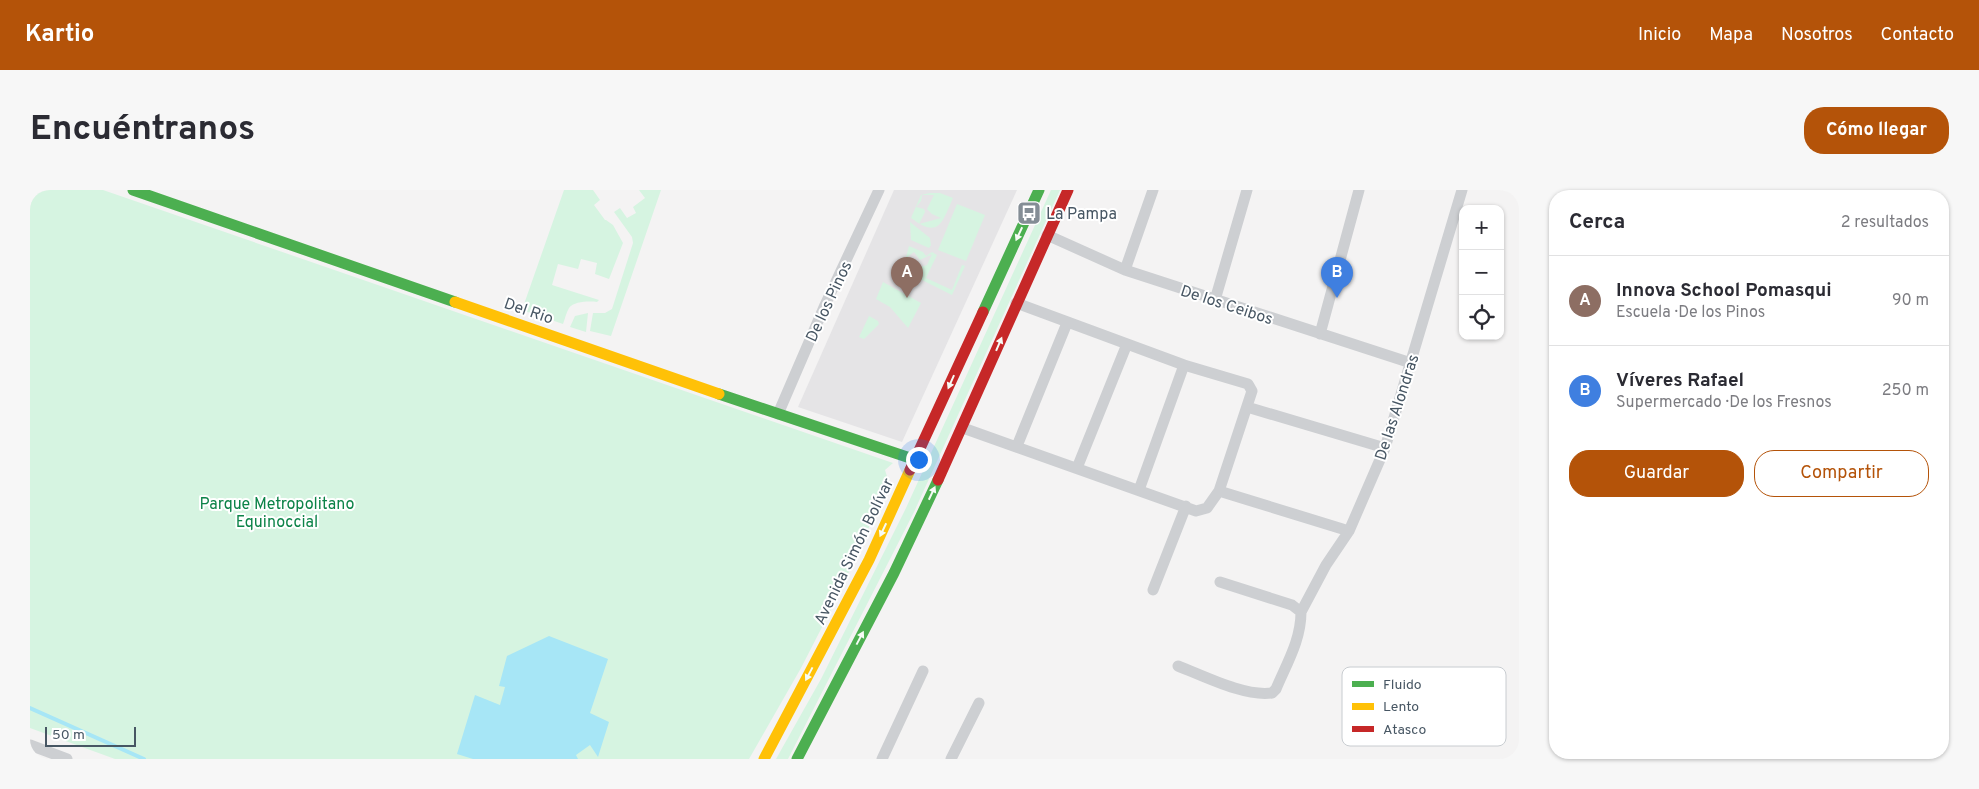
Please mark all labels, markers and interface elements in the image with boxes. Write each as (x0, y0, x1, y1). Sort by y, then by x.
text: Kartio (25, 20, 94, 50)
text: Inicio (1638, 24, 1681, 47)
text: Mapa (1709, 24, 1753, 47)
text: Nosotros (1781, 24, 1853, 47)
text: Contacto (1881, 24, 1954, 47)
button: Cómo llegar (1804, 107, 1949, 154)
text: Encuéntranos (30, 108, 255, 152)
bus stop icon: La Pampa (1016, 200, 1042, 226)
place label: La Pampa (1046, 205, 1117, 225)
map controls (1459, 205, 1504, 340)
button: + (1459, 205, 1504, 250)
text: Cerca (1569, 209, 1625, 236)
text: 2 resultados (1841, 213, 1929, 233)
one-way arrow (1015, 227, 1023, 241)
button: − (1459, 250, 1504, 295)
pin: A (891, 257, 923, 298)
pin: B (1321, 257, 1353, 298)
street label: De los Pinos (802, 258, 857, 346)
text: Innova School Pomasqui (1616, 279, 1832, 303)
street label: De los Ceibos (1178, 282, 1275, 330)
text: A (1579, 291, 1591, 311)
text: 90 m (1892, 291, 1929, 311)
street label: Del Rio (501, 294, 556, 330)
button: locate (1459, 295, 1504, 340)
text: Escuela · De los Pinos (1616, 303, 1765, 323)
one-way arrow (995, 337, 1003, 351)
street label: De las Alondras (1371, 352, 1424, 463)
text: Víveres Rafael (1616, 369, 1744, 393)
one-way arrow (947, 375, 955, 389)
text: B (1579, 381, 1591, 401)
text: 250 m (1882, 381, 1929, 401)
text: Supermercado · De los Fresnos (1616, 393, 1832, 413)
your location (906, 447, 932, 473)
button: Guardar (1569, 450, 1744, 497)
button: Compartir (1754, 450, 1929, 497)
street label: Avenida Simón Bolívar (811, 475, 899, 629)
one-way arrow (929, 486, 937, 500)
park label: Parque Metropolitano Equinoccial (199, 495, 355, 533)
one-way arrow (879, 523, 887, 537)
one-way arrow (856, 631, 864, 646)
one-way arrow (805, 667, 813, 681)
legend (1342, 667, 1506, 746)
text: Fluido (1383, 677, 1422, 694)
text: Lento (1383, 699, 1419, 716)
text: Atasco (1383, 722, 1426, 739)
scale bar (45, 724, 136, 747)
text: 50 m (52, 727, 85, 744)

